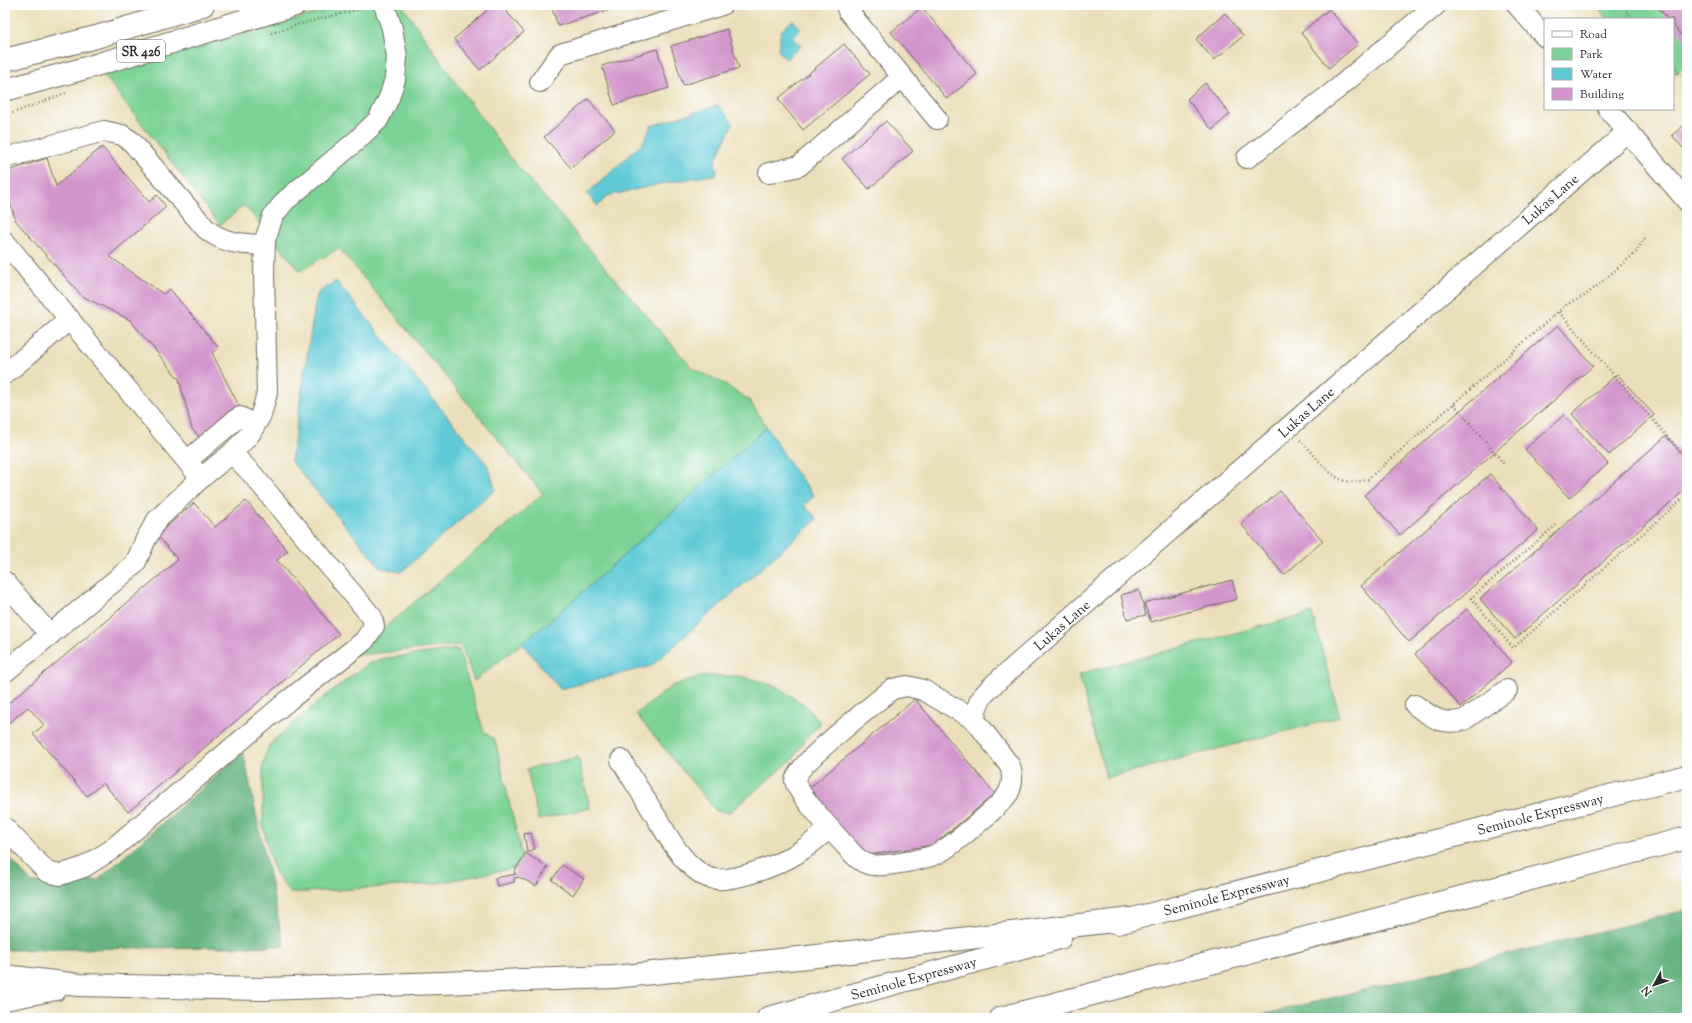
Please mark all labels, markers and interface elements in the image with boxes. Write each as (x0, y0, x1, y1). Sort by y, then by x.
legend (1544, 18, 1674, 110)
text: Road (1580, 26, 1607, 44)
road number: SR 426 (117, 40, 165, 62)
text: Park (1580, 46, 1603, 64)
text: Water (1580, 66, 1613, 84)
text: Building (1580, 86, 1624, 104)
street label: Lukas Lane (1519, 170, 1584, 231)
street label: Lukas Lane (1275, 383, 1340, 444)
street label: Lukas Lane (1031, 596, 1096, 657)
street label: Seminole Expressway (1475, 790, 1606, 842)
street label: Seminole Expressway (1162, 871, 1292, 923)
street label: Seminole Expressway (849, 953, 979, 1007)
north arrow (1634, 965, 1674, 1005)
text: N (1638, 982, 1657, 1000)

